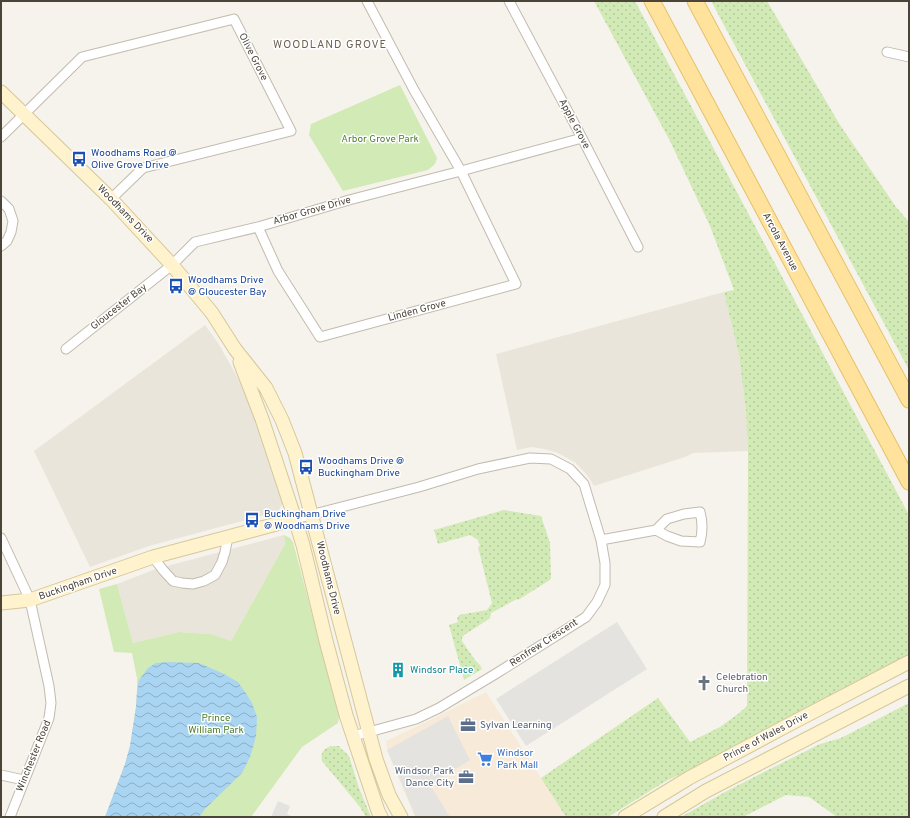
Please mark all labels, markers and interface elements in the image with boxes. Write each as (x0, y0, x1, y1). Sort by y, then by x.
street label: Olive Grove (235, 31, 271, 83)
district label: WOODLAND GROVE (273, 38, 387, 52)
street label: Apple Grove (555, 97, 593, 151)
park label: Arbor Grove Park (341, 133, 419, 146)
place label: Woodhams Road @ Olive Grove Drive (91, 147, 176, 172)
bus stop icon: Woodhams Road @ Olive Grove Drive (70, 150, 88, 168)
street label: Woodhams Drive (94, 182, 156, 246)
street label: Arbor Grove Drive (271, 194, 353, 228)
street label: Arcola Avenue (759, 211, 801, 273)
place label: Woodhams Drive @ Gloucester Bay (188, 274, 267, 299)
bus stop icon: Woodhams Drive @ Gloucester Bay (167, 277, 185, 295)
street label: Gloucester Bay (88, 281, 150, 333)
street label: Linden Grove (387, 297, 447, 325)
place label: Woodhams Drive @ Buckingham Drive (318, 455, 404, 480)
bus stop icon: Woodhams Drive @ Buckingham Drive (297, 458, 315, 476)
place label: Buckingham Drive @ Woodhams Drive (264, 508, 350, 533)
bus stop icon: Buckingham Drive @ Woodhams Drive (243, 511, 261, 529)
street label: Woodhams Drive (313, 540, 343, 616)
street label: Buckingham Drive (37, 565, 119, 603)
street label: Renfrew Crescent (507, 616, 581, 670)
building icon: Windsor Place (389, 661, 407, 679)
place label: Windsor Place (410, 664, 474, 677)
place label: Celebration Church (716, 671, 768, 696)
church icon: Celebration Church (695, 674, 713, 692)
street label: Prince of Wales Drive (721, 709, 811, 765)
park label: Prince William Park (188, 712, 244, 737)
office icon: Sylvan Learning (459, 716, 477, 734)
street label: Winchester Road (14, 718, 54, 794)
place label: Sylvan Learning (480, 719, 552, 732)
place label: Windsor Park Mall (497, 747, 538, 772)
supermarket icon: Windsor Park Mall (476, 750, 494, 768)
place label: Windsor Park Dance City (395, 765, 454, 790)
office icon: Windsor Park Dance City (457, 768, 475, 786)

